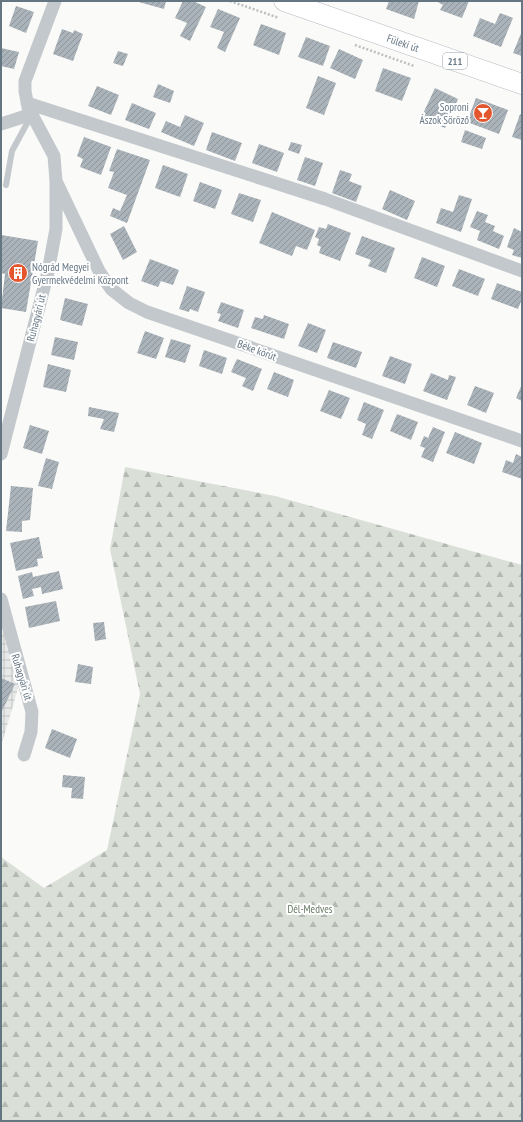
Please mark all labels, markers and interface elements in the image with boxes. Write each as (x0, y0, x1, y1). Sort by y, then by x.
street label: Füleki út (385, 31, 421, 55)
road number: 211 (443, 53, 467, 69)
place label: Soproni Ászok Söröző (419, 100, 469, 127)
bar icon: Soproni Ászok Söröző (472, 102, 494, 124)
place label: Nógrád Megyei Gyermekvédelmi Központ (32, 260, 129, 287)
building icon: Nógrád Megyei Gyermekvédelmi Központ (7, 262, 29, 284)
street label: Ruhagyári út (23, 293, 49, 343)
street label: Béke körút (236, 336, 278, 364)
street label: Ruhagyári út (8, 652, 36, 702)
park label: Dél-Medves (288, 902, 333, 916)

